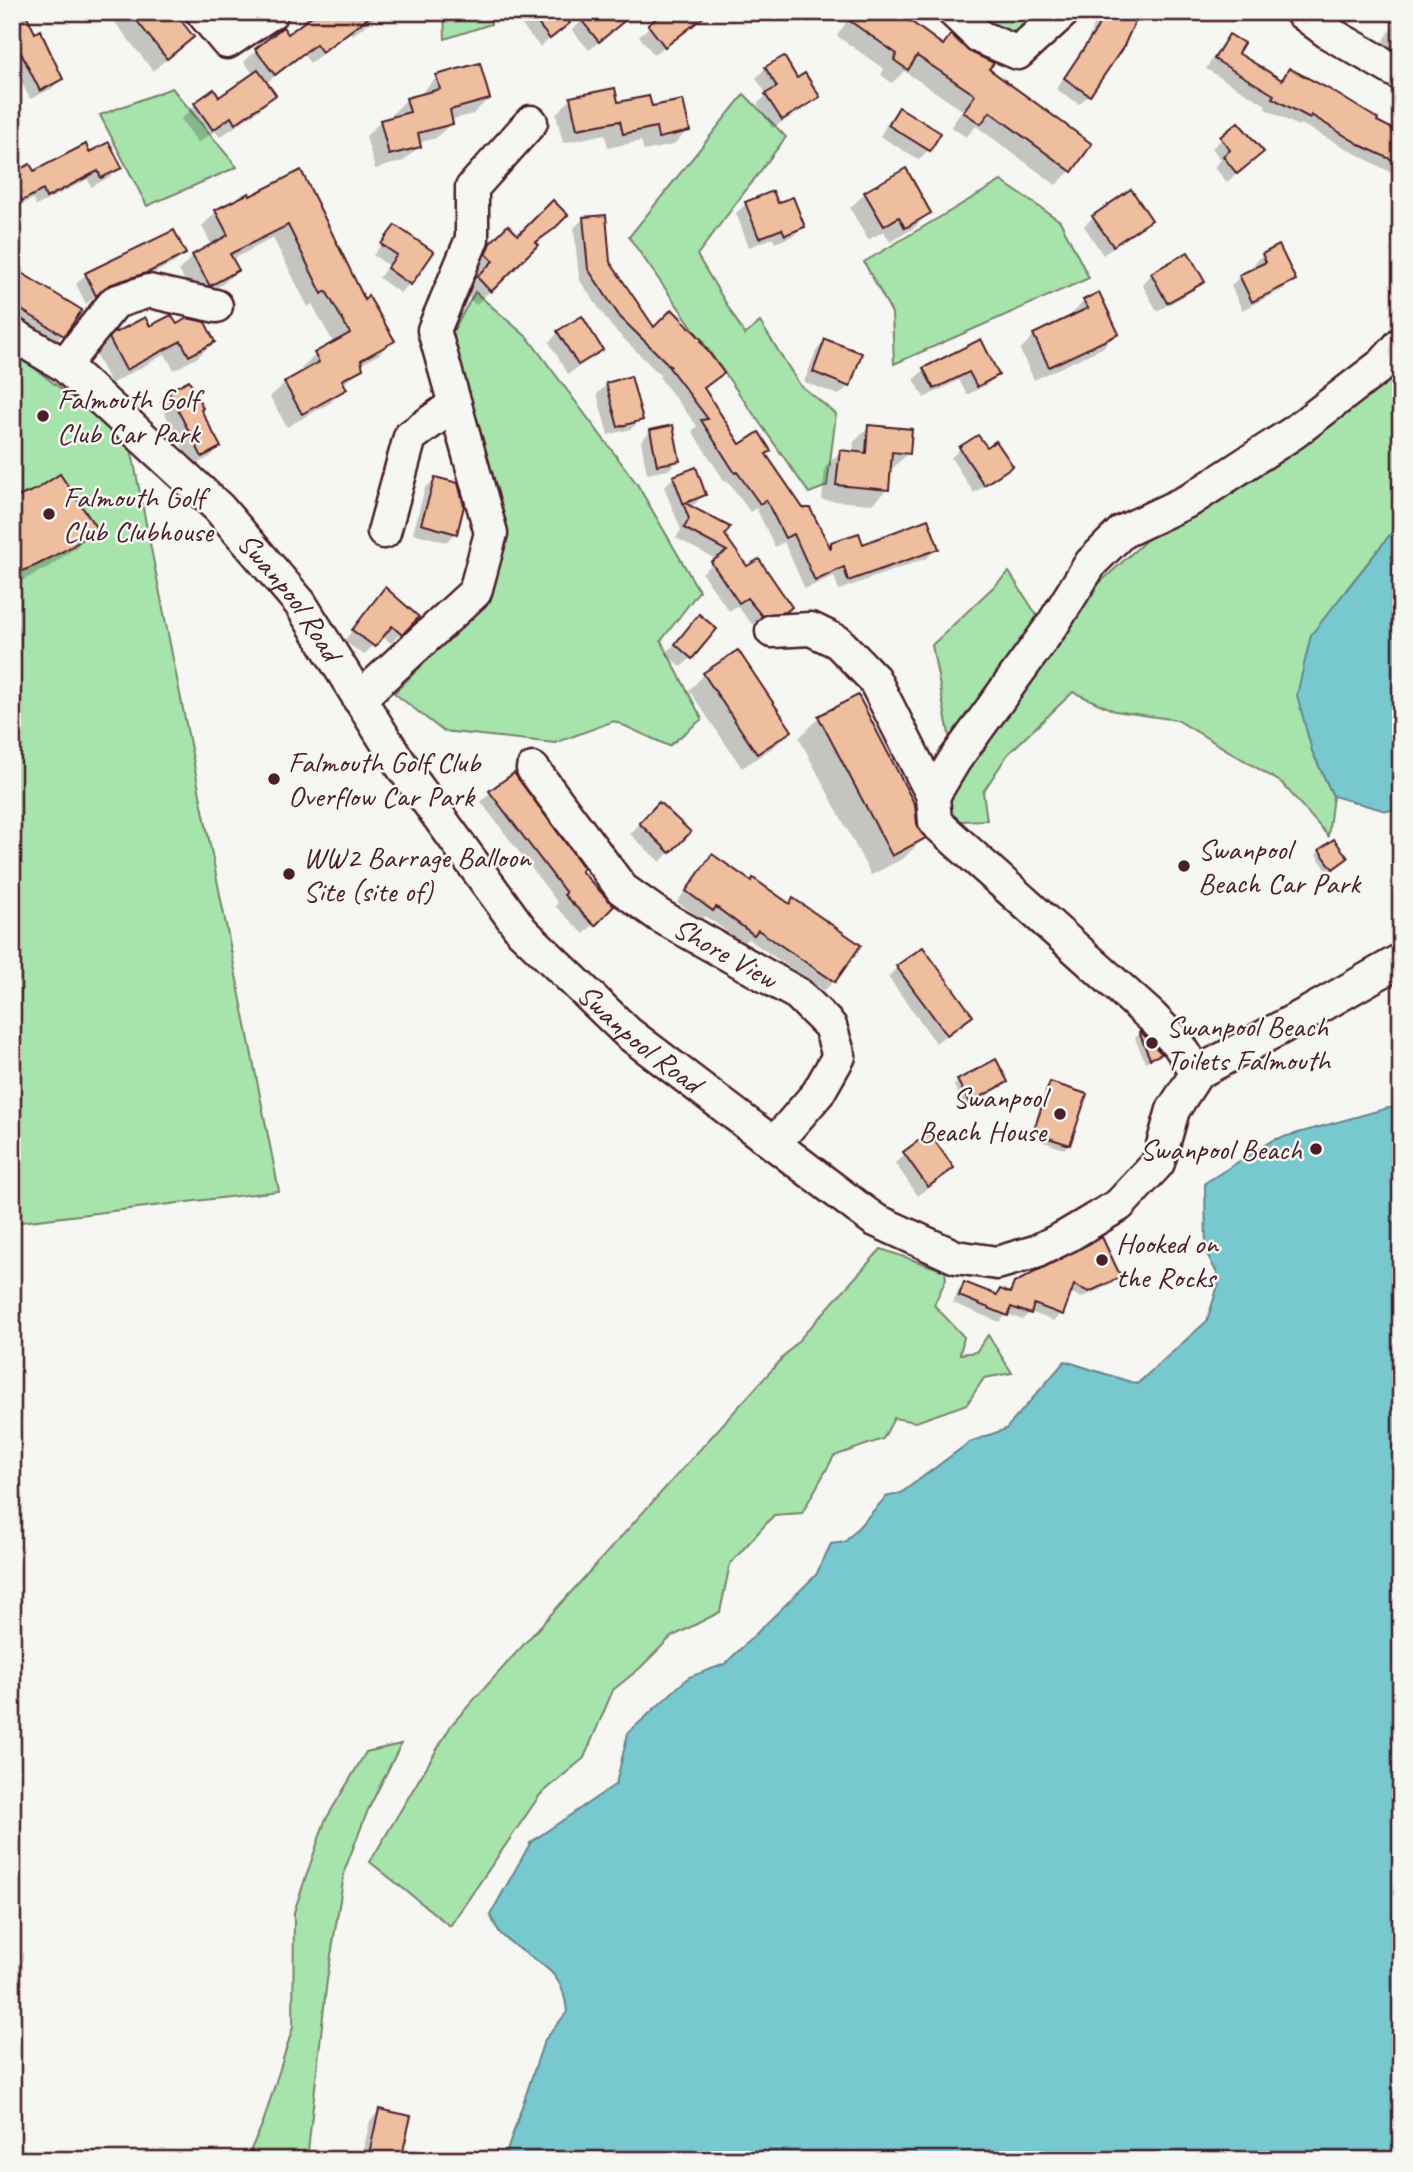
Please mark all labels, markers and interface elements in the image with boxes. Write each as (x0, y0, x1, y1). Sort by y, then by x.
place label: Falmouth Golf Club Car Park (57, 380, 205, 452)
marker: Falmouth Golf Club Car Park (35, 408, 51, 424)
place label: Falmouth Golf Club Clubhouse (63, 478, 215, 550)
marker: Falmouth Golf Club Clubhouse (41, 506, 57, 522)
street label: Swanpool Road (229, 525, 352, 671)
place label: Falmouth Golf Club Overflow Car Park (288, 743, 482, 815)
marker: Falmouth Golf Club Overflow Car Park (266, 771, 282, 787)
place label: Swanpool Beach Car Park (1198, 830, 1362, 902)
place label: WW2 Barrage Balloon Site (site of) (303, 838, 532, 910)
marker: Swanpool Beach Car Park (1176, 858, 1192, 874)
marker: WW2 Barrage Balloon Site (site of) (281, 866, 297, 882)
street label: Shore View (667, 909, 786, 998)
street label: Swanpool Road (569, 976, 713, 1104)
place label: Swanpool Beach Toilets Falmouth (1166, 1007, 1332, 1079)
marker: Swanpool Beach Toilets Falmouth (1144, 1035, 1160, 1051)
place label: Swanpool Beach House (919, 1078, 1051, 1150)
marker: Swanpool Beach House (1052, 1106, 1068, 1122)
place label: Swanpool Beach (1140, 1130, 1302, 1168)
marker: Swanpool Beach (1308, 1141, 1324, 1157)
place label: Hooked on the Rocks (1116, 1224, 1219, 1296)
marker: Hooked on the Rocks (1094, 1252, 1110, 1268)

